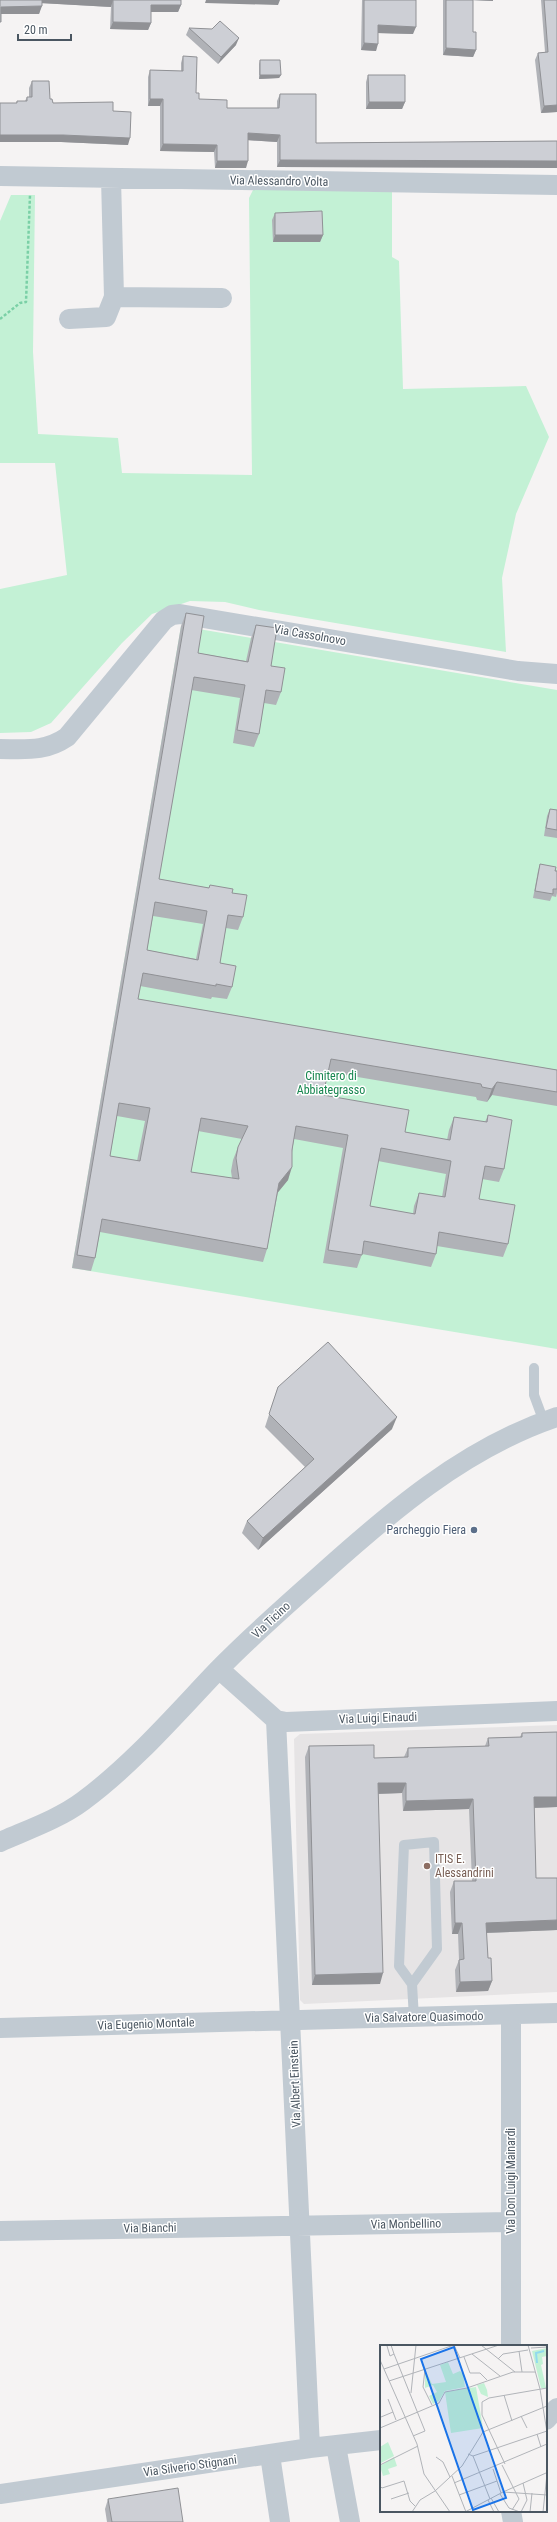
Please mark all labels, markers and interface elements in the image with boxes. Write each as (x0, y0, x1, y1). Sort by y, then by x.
scale bar (18, 16, 71, 42)
text: 20 m (24, 23, 48, 37)
street label: Via Alessandro Volta (230, 173, 329, 189)
street label: Via Cassolnovo (273, 622, 347, 648)
park label: Cimitero di Abbiategrasso (297, 1069, 365, 1097)
place label: Parcheggio Fiera (386, 1523, 466, 1537)
marker: Parcheggio Fiera (469, 1525, 479, 1535)
street label: Via Ticino (249, 1599, 293, 1641)
street label: Via Luigi Einaudi (339, 1710, 417, 1726)
place label: ITIS E. Alessandrini (435, 1852, 494, 1880)
marker: ITIS E. Alessandrini (422, 1861, 432, 1871)
street label: Via Salvatore Quasimodo (364, 2009, 484, 2025)
street label: Via Eugenio Montale (97, 2015, 195, 2033)
street label: Via Albert Einstein (286, 2040, 304, 2128)
street label: Via Don Luigi Mainardi (504, 2128, 518, 2234)
street label: Via Monbellino (371, 2216, 441, 2232)
street label: Via Bianchi (123, 2221, 177, 2235)
inset map (380, 2345, 547, 2512)
street label: Via Silverio Stignani (142, 2453, 238, 2479)

